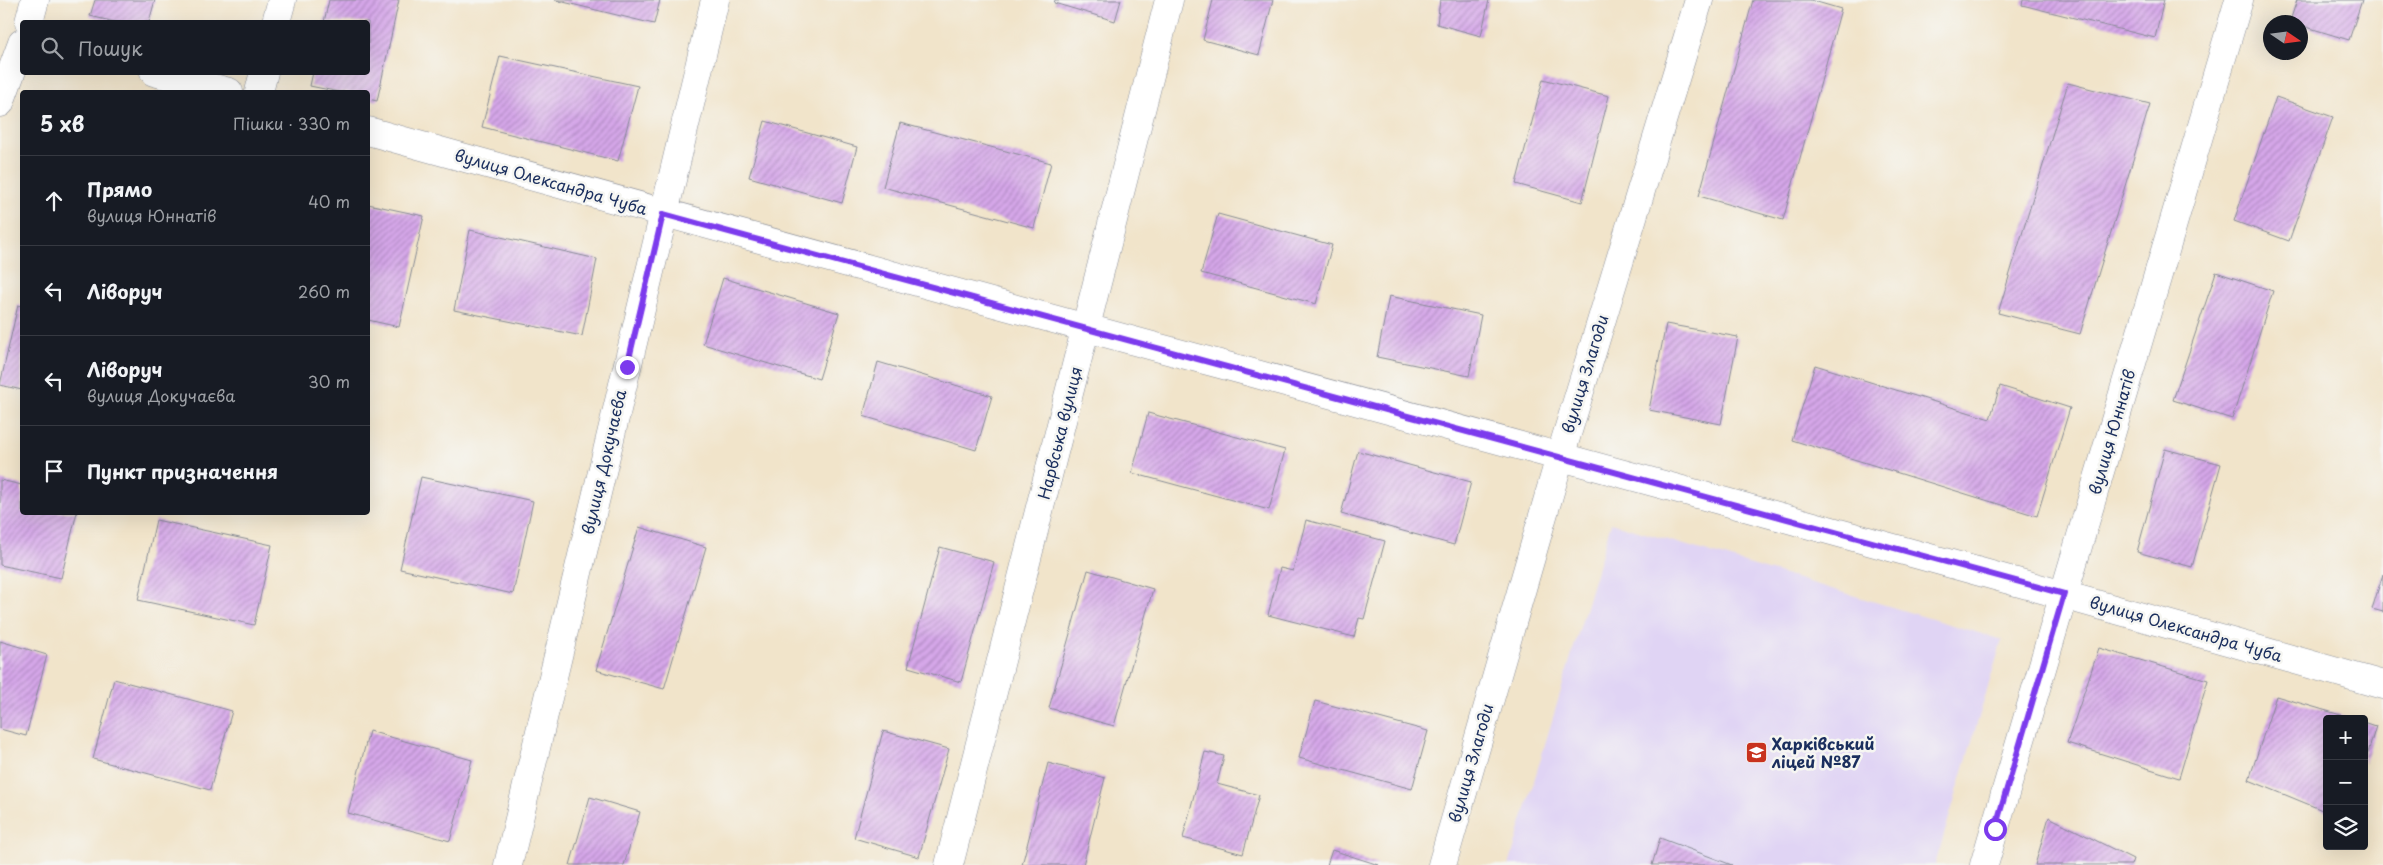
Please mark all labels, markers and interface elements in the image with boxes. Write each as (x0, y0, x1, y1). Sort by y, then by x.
north arrow (2263, 15, 2308, 60)
search box (20, 20, 370, 75)
icon: search (38, 34, 66, 62)
text: Пошук (78, 34, 143, 62)
text: 5 хв (40, 107, 84, 139)
text: Пішки · 330 m (233, 111, 350, 135)
street label: вулиця Олександра Чуба (452, 142, 650, 220)
text: Прямо (87, 175, 152, 203)
icon: ahead (40, 187, 68, 215)
text: 40 m (308, 189, 350, 213)
text: вулиця Юннатів (87, 203, 216, 227)
icon: left (40, 277, 68, 305)
text: Ліворуч (87, 277, 163, 305)
text: 260 m (298, 279, 350, 303)
street label: вулиця Злагоди (1555, 312, 1613, 436)
text: Ліворуч (87, 355, 163, 383)
route end (616, 356, 639, 379)
street label: Нарвська вулиця (1031, 364, 1087, 502)
street label: вулиця Юннатів (2082, 366, 2140, 497)
icon: left (40, 367, 68, 395)
text: 30 m (308, 369, 350, 393)
text: вулиця Докучаєва (87, 383, 235, 407)
street label: вулиця Докучаєва (575, 387, 631, 537)
icon: arrive (40, 457, 68, 485)
text: Пункт призначення (87, 457, 278, 485)
street label: вулиця Олександра Чуба (2087, 589, 2285, 667)
street label: вулиця Злагоди (1442, 700, 1498, 825)
map controls (2323, 715, 2368, 850)
button: + (2323, 715, 2368, 760)
place label: Харківський ліцей №87 (1771, 731, 1874, 773)
school or university icon: Харківський ліцей №87 (1744, 741, 1768, 765)
button: − (2323, 760, 2368, 805)
button: layers (2323, 805, 2368, 850)
route start (1984, 818, 2007, 841)

